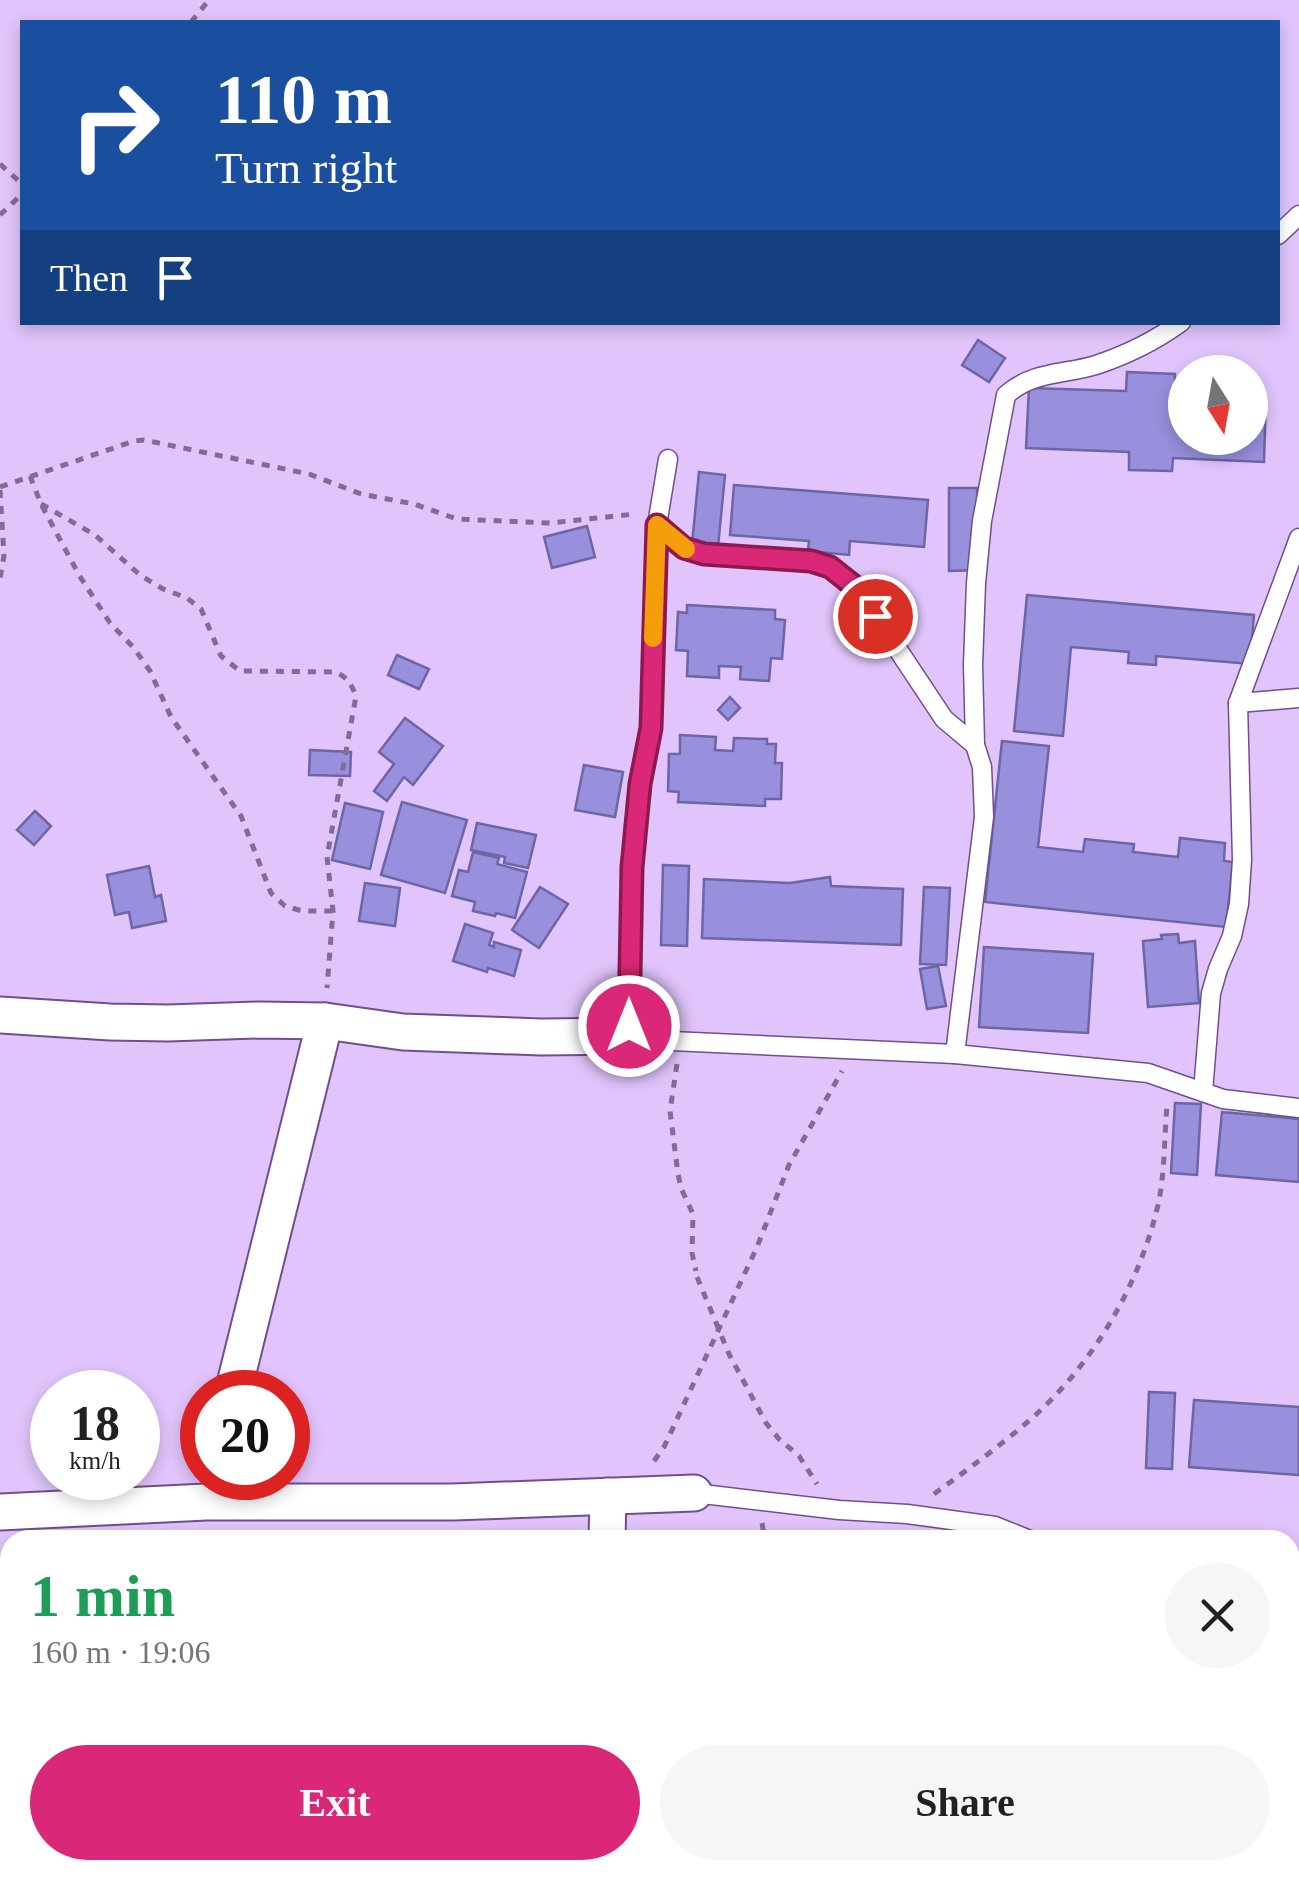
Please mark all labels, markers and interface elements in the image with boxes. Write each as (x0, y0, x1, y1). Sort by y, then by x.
icon: right (50, 60, 180, 190)
text: 110 m (215, 61, 392, 138)
text: Turn right (215, 143, 397, 193)
icon: arrive (148, 250, 203, 305)
text: Then (50, 257, 128, 299)
north arrow (1168, 355, 1268, 455)
map controls (1168, 355, 1268, 455)
pin (833, 574, 918, 659)
icon: arrive (848, 589, 903, 644)
position arrow (577, 974, 681, 1078)
speed limit sign: 20 (180, 1370, 310, 1500)
text: 18 (70, 1395, 120, 1451)
text: km/h (69, 1447, 121, 1474)
text: 1 min (30, 1563, 175, 1629)
button: close (1165, 1563, 1270, 1668)
text: 160 m · 19:06 (30, 1634, 210, 1670)
button: Exit (30, 1745, 640, 1860)
button: Share (660, 1745, 1270, 1860)

